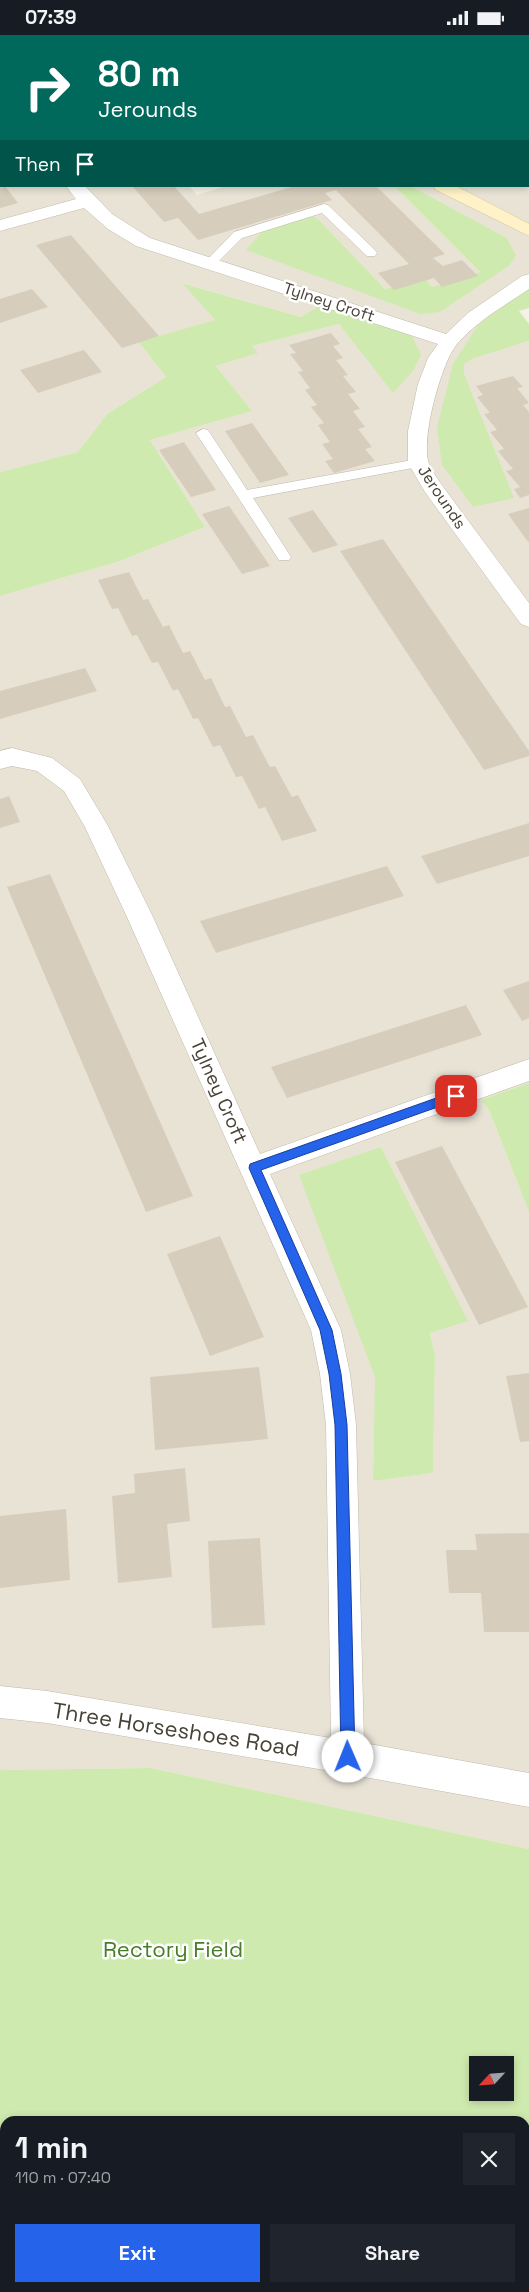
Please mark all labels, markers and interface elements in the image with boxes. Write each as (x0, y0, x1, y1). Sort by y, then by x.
text: 07:39 (25, 5, 76, 30)
text: 80 m (98, 52, 180, 96)
icon: right (15, 55, 80, 120)
text: Jerounds (98, 95, 198, 123)
icon: arrive (71, 150, 99, 178)
text: Then (15, 152, 61, 177)
street label: Tylney Croft (281, 277, 377, 327)
street label: Jerounds (413, 461, 471, 533)
street label: Tylney Croft (185, 1034, 253, 1148)
pin (435, 1075, 477, 1117)
icon: arrive (442, 1082, 470, 1110)
street label: Three Horseshoes Road (50, 1696, 302, 1762)
position arrow (321, 1730, 373, 1782)
park label: Rectory Field (103, 1935, 243, 1963)
north arrow (469, 2056, 514, 2101)
map controls (469, 2056, 514, 2101)
text: 1 min (15, 2128, 88, 2167)
button: close (463, 2133, 515, 2185)
text: 110 m · 07:40 (15, 2167, 111, 2188)
button: Exit (15, 2224, 260, 2282)
button: Share (270, 2224, 515, 2282)

